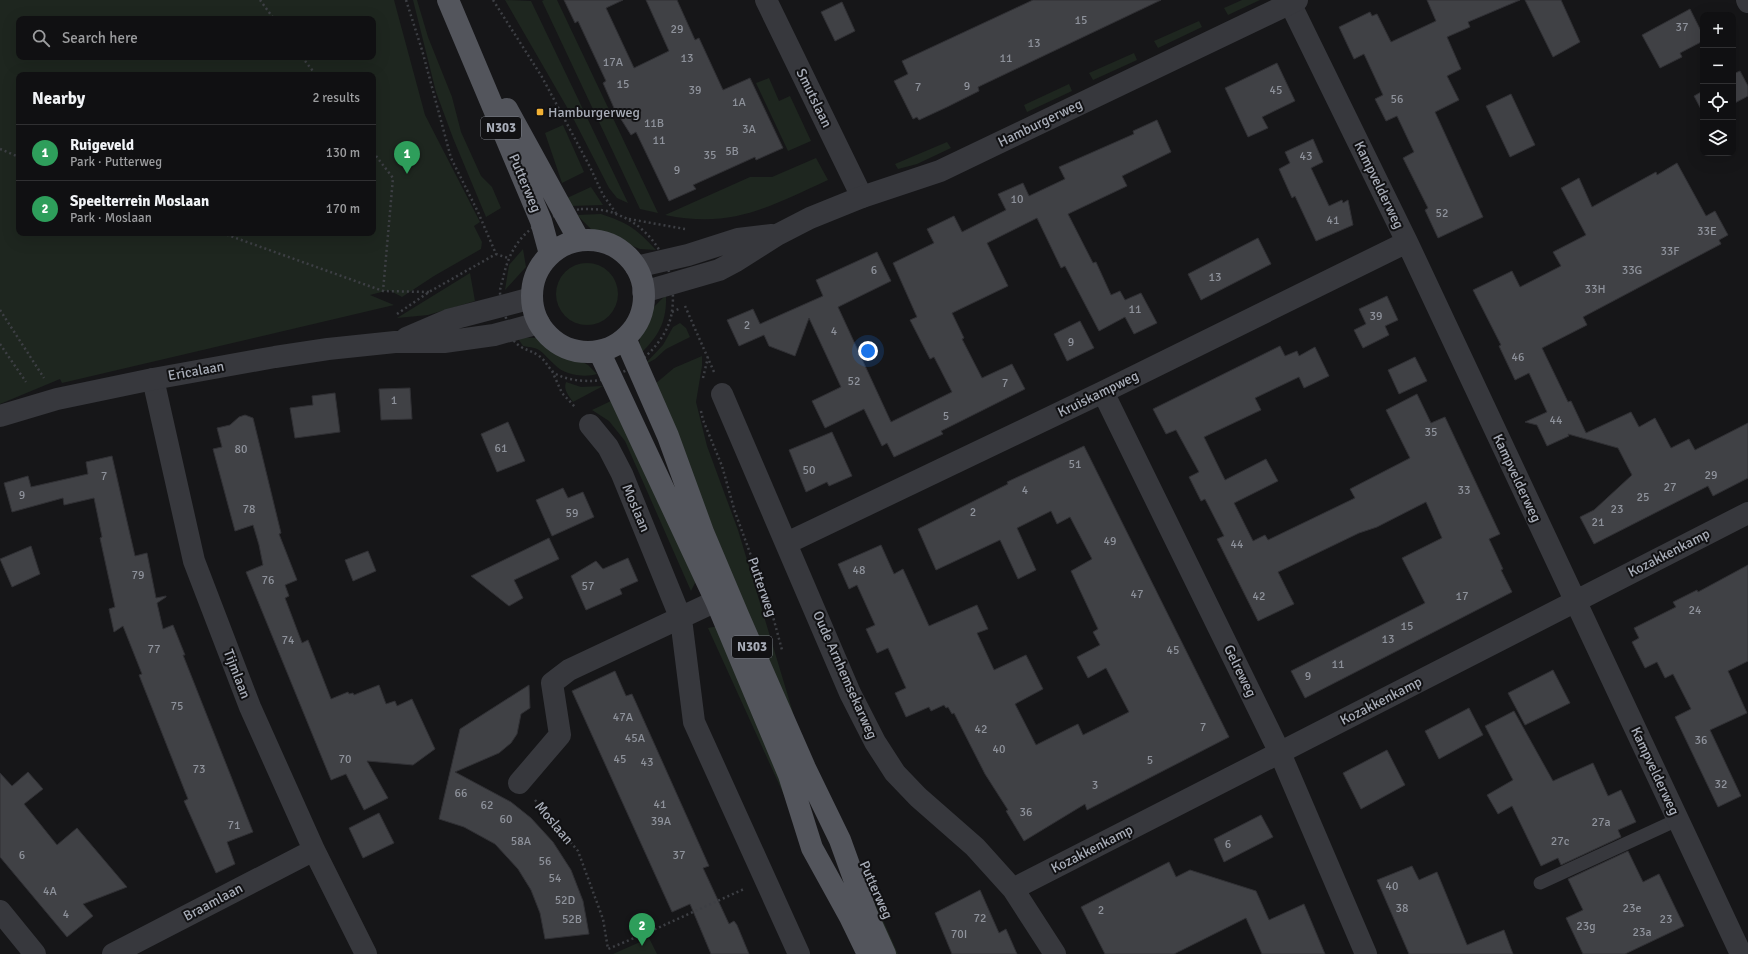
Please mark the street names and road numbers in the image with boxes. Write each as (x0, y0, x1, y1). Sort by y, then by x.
street label: Smutslaan (792, 66, 836, 130)
street label: Hamburgerweg (995, 95, 1085, 151)
road number: N303 (481, 117, 521, 139)
street label: Kampvelderweg (1350, 138, 1408, 232)
street label: Putterweg (505, 151, 545, 215)
street label: Ericalaan (167, 358, 225, 384)
street label: Kruiskampweg (1055, 367, 1141, 421)
street label: Kampvelderweg (1489, 431, 1545, 525)
street label: Moslaan (618, 481, 654, 535)
street label: Kozakkenkamp (1625, 525, 1713, 581)
street label: Putterweg (744, 555, 780, 619)
street label: Oude Arnhemsekarweg (809, 608, 881, 742)
road number: N303 (732, 636, 772, 658)
street label: Gelreweg (1220, 642, 1260, 700)
street label: Tijmlaan (220, 647, 254, 701)
street label: Kozakkenkamp (1337, 673, 1425, 729)
street label: Kampvelderweg (1627, 724, 1683, 818)
street label: Moslaan (531, 798, 577, 848)
street label: Kozakkenkamp (1048, 821, 1136, 877)
street label: Putterweg (856, 858, 896, 922)
street label: Braamlaan (180, 879, 246, 925)

